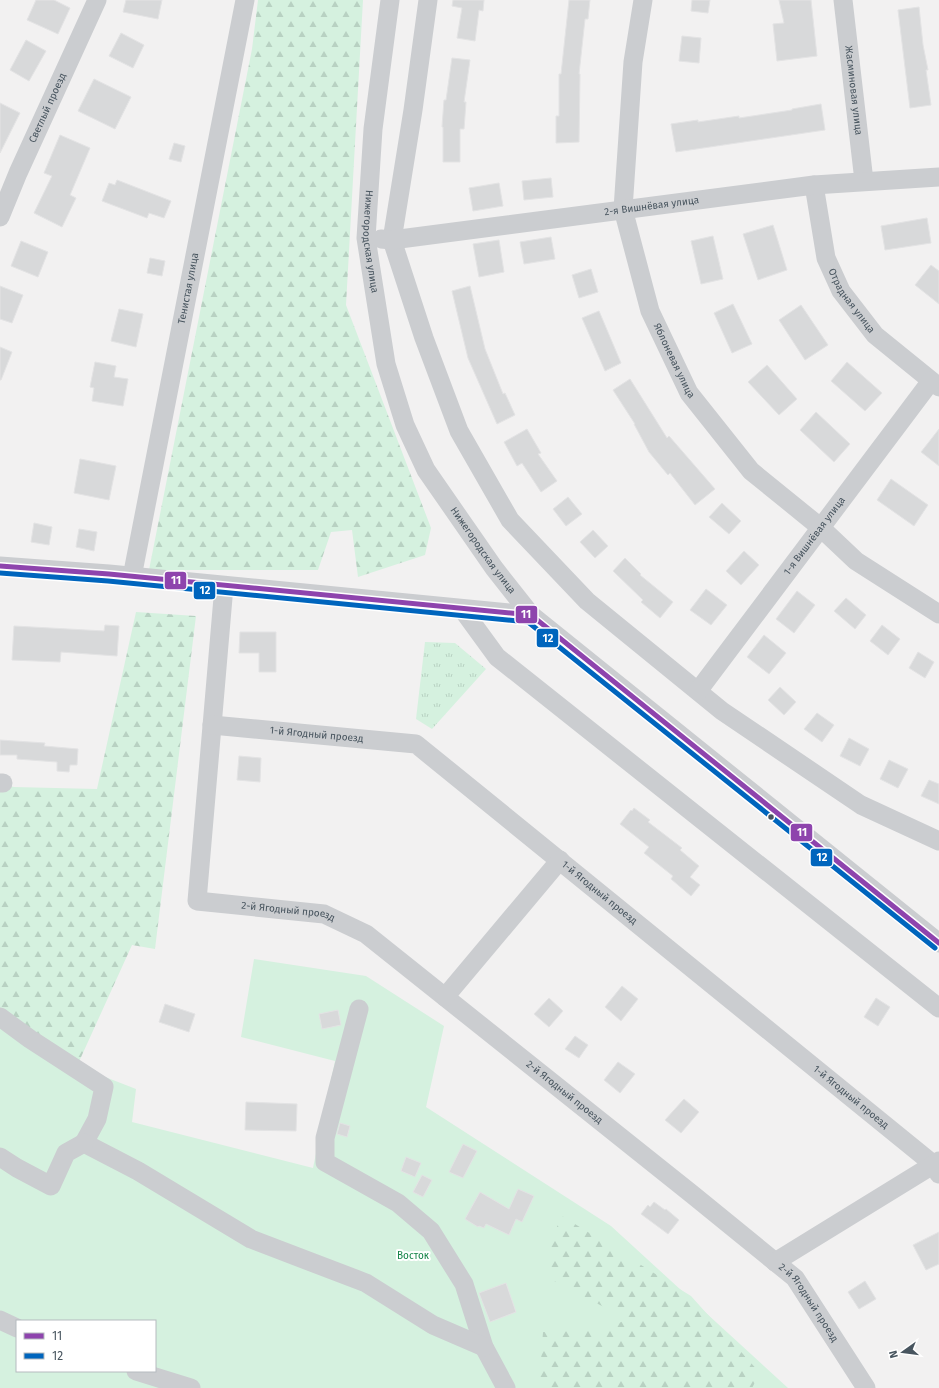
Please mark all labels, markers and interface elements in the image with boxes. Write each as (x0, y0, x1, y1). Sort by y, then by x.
street label: Жасминовая улица (842, 45, 865, 136)
street label: Светлый проезд (27, 71, 69, 145)
street label: Нижегородская улица (360, 189, 381, 294)
street label: 2-я Вишнёвая улица (604, 194, 700, 218)
street label: Тенистая улица (176, 252, 201, 325)
street label: Отрадная улица (826, 267, 877, 336)
street label: Яблоневая улица (651, 321, 697, 401)
street label: 1-я Вишнёвая улица (781, 494, 848, 577)
street label: Нижегородская улица (448, 505, 518, 596)
line badge: 11 (164, 571, 187, 590)
text: 11 (171, 574, 181, 587)
line badge: 12 (193, 581, 216, 600)
text: 12 (200, 584, 211, 597)
line badge: 11 (515, 605, 538, 624)
text: 11 (521, 608, 531, 621)
line badge: 12 (536, 628, 559, 648)
text: 12 (543, 632, 554, 645)
street label: 1-й Ягодный проезд (269, 724, 364, 745)
unlabelled marker (766, 812, 776, 822)
line badge: 11 (790, 823, 813, 842)
text: 11 (797, 826, 807, 839)
line badge: 12 (810, 848, 833, 867)
text: 12 (817, 851, 828, 864)
street label: 1-й Ягодный проезд (559, 859, 640, 927)
street label: 2-й Ягодный проезд (241, 900, 337, 924)
street label: 2-й Ягодный проезд (524, 1058, 605, 1127)
street label: 1-й Ягодный проезд (811, 1063, 891, 1132)
park label: Восток (397, 1250, 430, 1262)
street label: 2-й Ягодный проезд (776, 1261, 841, 1345)
legend (16, 1320, 156, 1372)
text: 11 (52, 1329, 62, 1343)
north arrow (883, 1332, 923, 1372)
text: 12 (52, 1349, 63, 1363)
text: N (887, 1349, 901, 1359)

